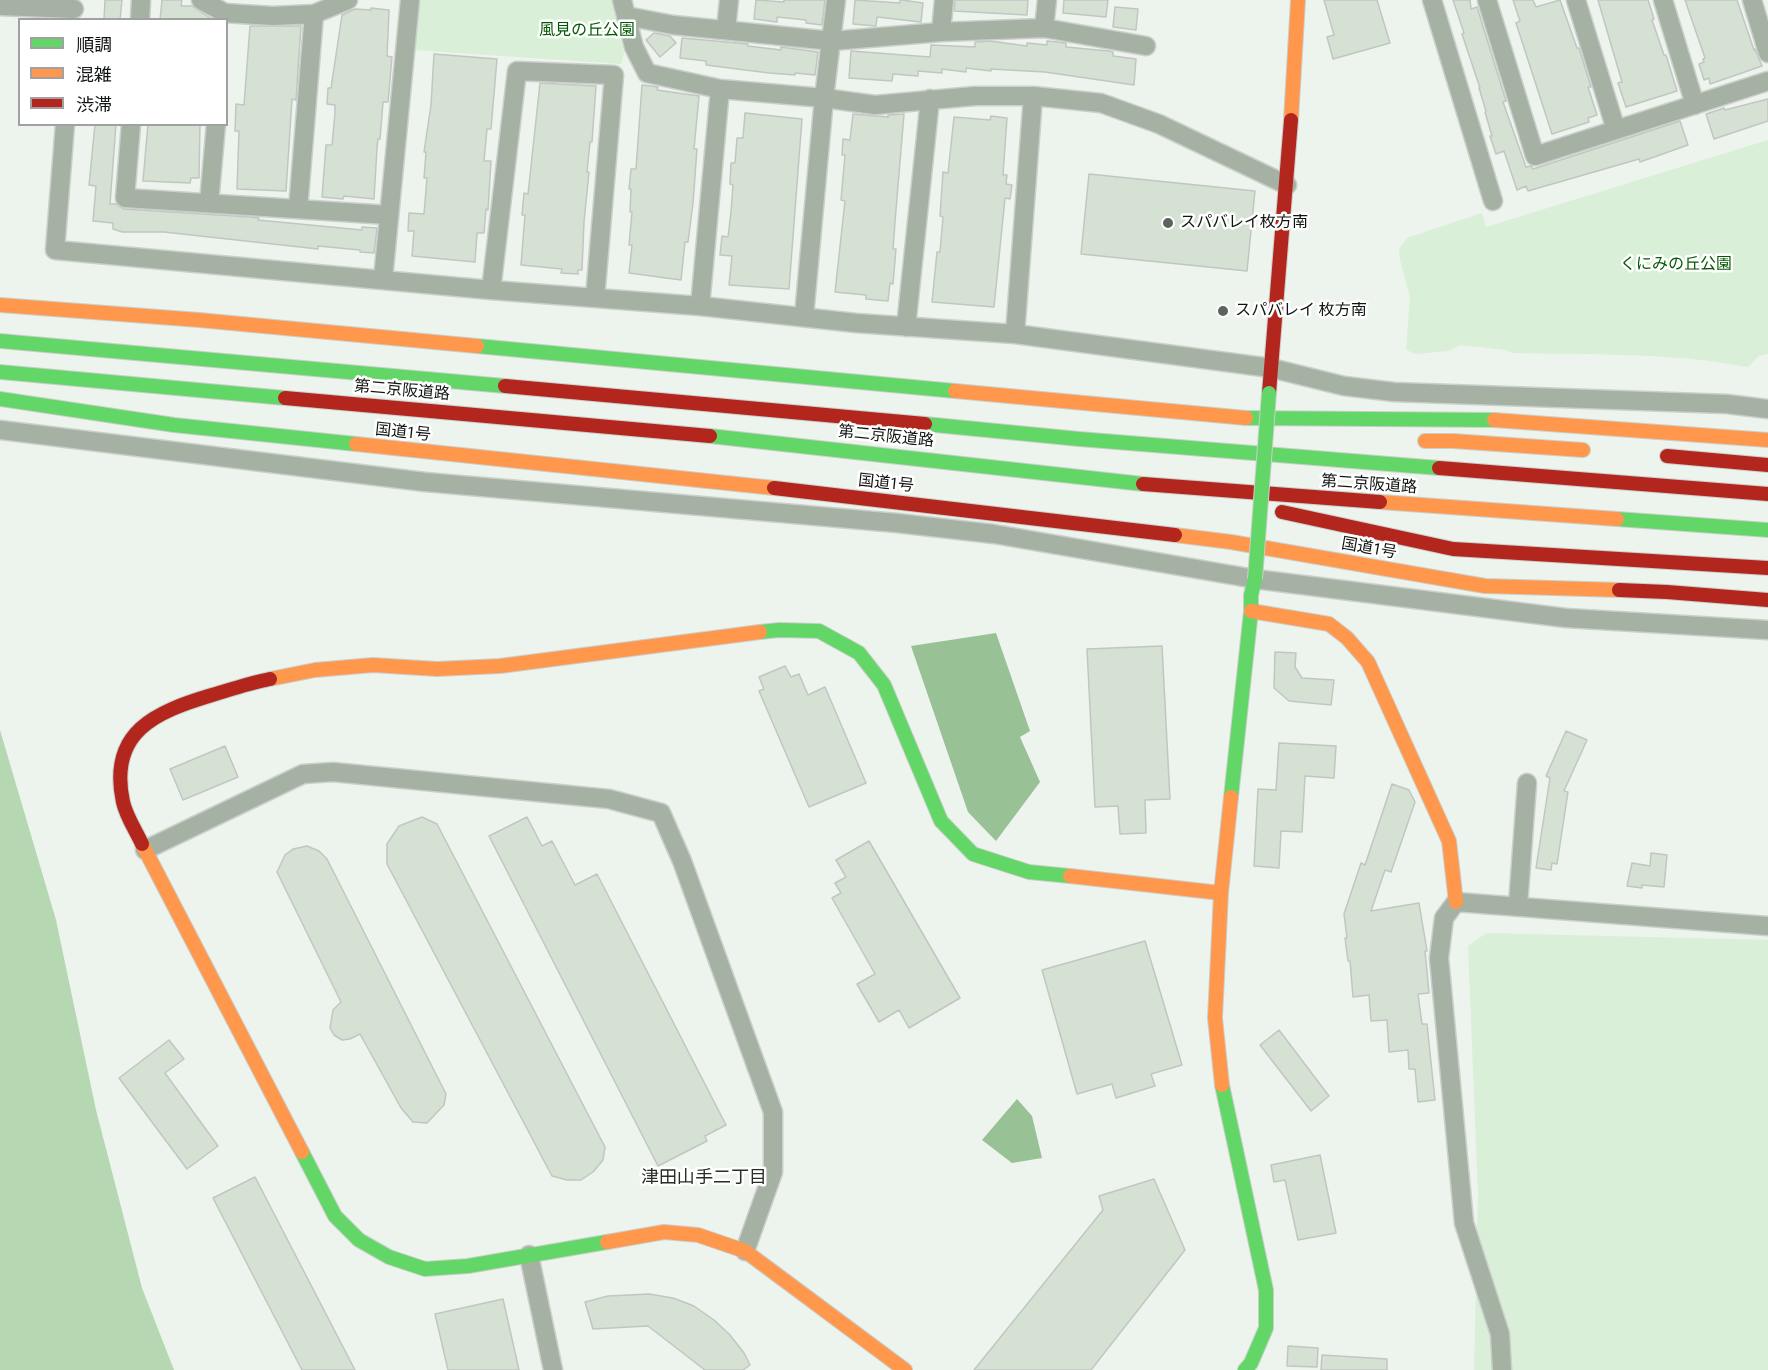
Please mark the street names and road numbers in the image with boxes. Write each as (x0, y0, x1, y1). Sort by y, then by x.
street label: 第二京阪道路 (353, 377, 451, 405)
street label: 国道1号 (374, 421, 432, 445)
street label: 第二京阪道路 (837, 422, 935, 452)
street label: 国道1号 (857, 472, 915, 496)
street label: 第二京阪道路 (1320, 472, 1418, 498)
street label: 国道1号 (1340, 535, 1398, 563)

